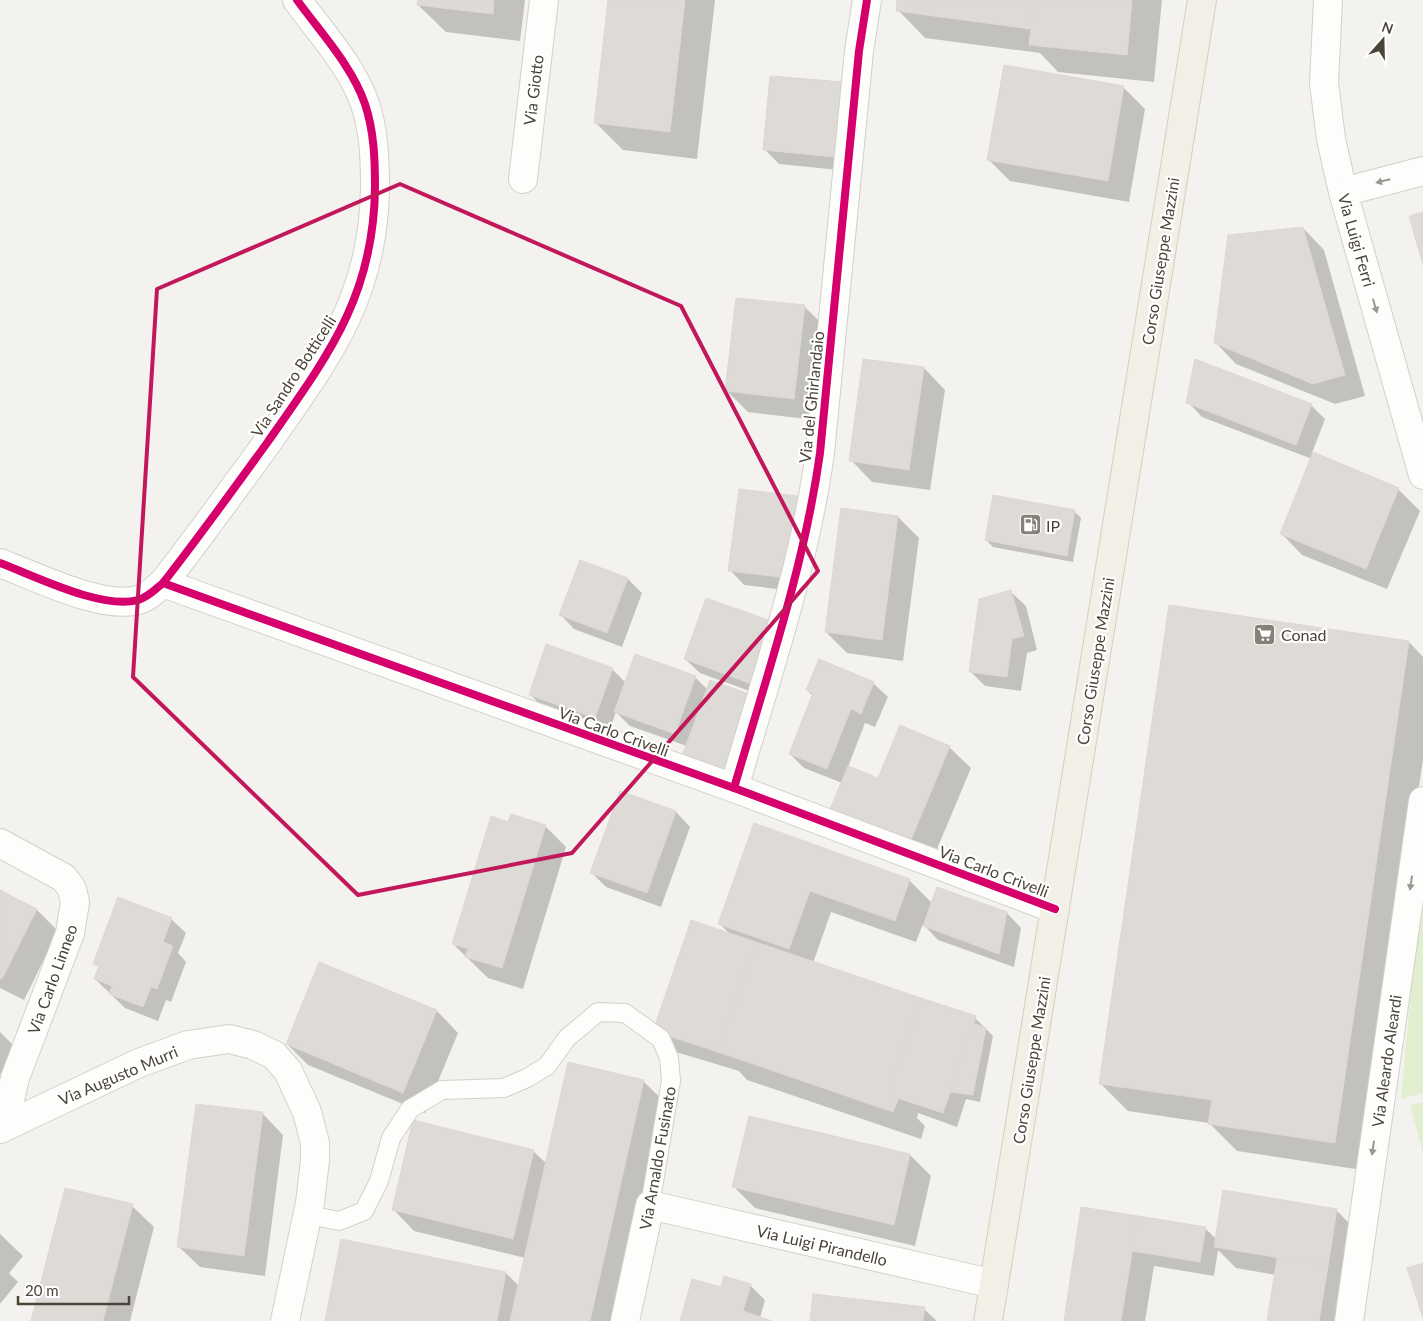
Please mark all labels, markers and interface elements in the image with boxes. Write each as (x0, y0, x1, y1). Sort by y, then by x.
north arrow (1358, 15, 1408, 65)
text: N (1380, 17, 1396, 37)
street label: Via Giotto (519, 54, 547, 126)
street label: Corso Giuseppe Mazzini (1137, 176, 1183, 346)
one-way arrow (1376, 178, 1391, 186)
street label: Via Luigi Ferri (1335, 191, 1379, 289)
one-way arrow (1372, 299, 1380, 314)
street label: Via Sandro Botticelli (247, 312, 339, 440)
street label: Via del Ghirlandaio (795, 330, 827, 464)
fuel station icon: IP (1018, 513, 1042, 537)
place label: IP (1046, 516, 1060, 535)
street label: Corso Giuseppe Mazzini (1072, 576, 1118, 746)
supermarket icon: Conad (1253, 622, 1277, 646)
place label: Conad (1281, 625, 1326, 644)
street label: Via Carlo Crivelli (556, 702, 672, 760)
street label: Via Carlo Crivelli (936, 841, 1052, 901)
one-way arrow (1407, 876, 1415, 892)
street label: Via Carlo Linneo (23, 921, 81, 1037)
street label: Corso Giuseppe Mazzini (1008, 975, 1054, 1145)
street label: Via Aleardo Aleardi (1367, 994, 1405, 1128)
street label: Via Augusto Murri (55, 1041, 181, 1109)
street label: Via Arnaldo Fusinato (635, 1085, 679, 1231)
one-way arrow (1369, 1141, 1377, 1157)
street label: Via Luigi Pirandello (755, 1221, 889, 1269)
scale bar (18, 1274, 129, 1306)
text: 20 m (25, 1281, 59, 1299)

